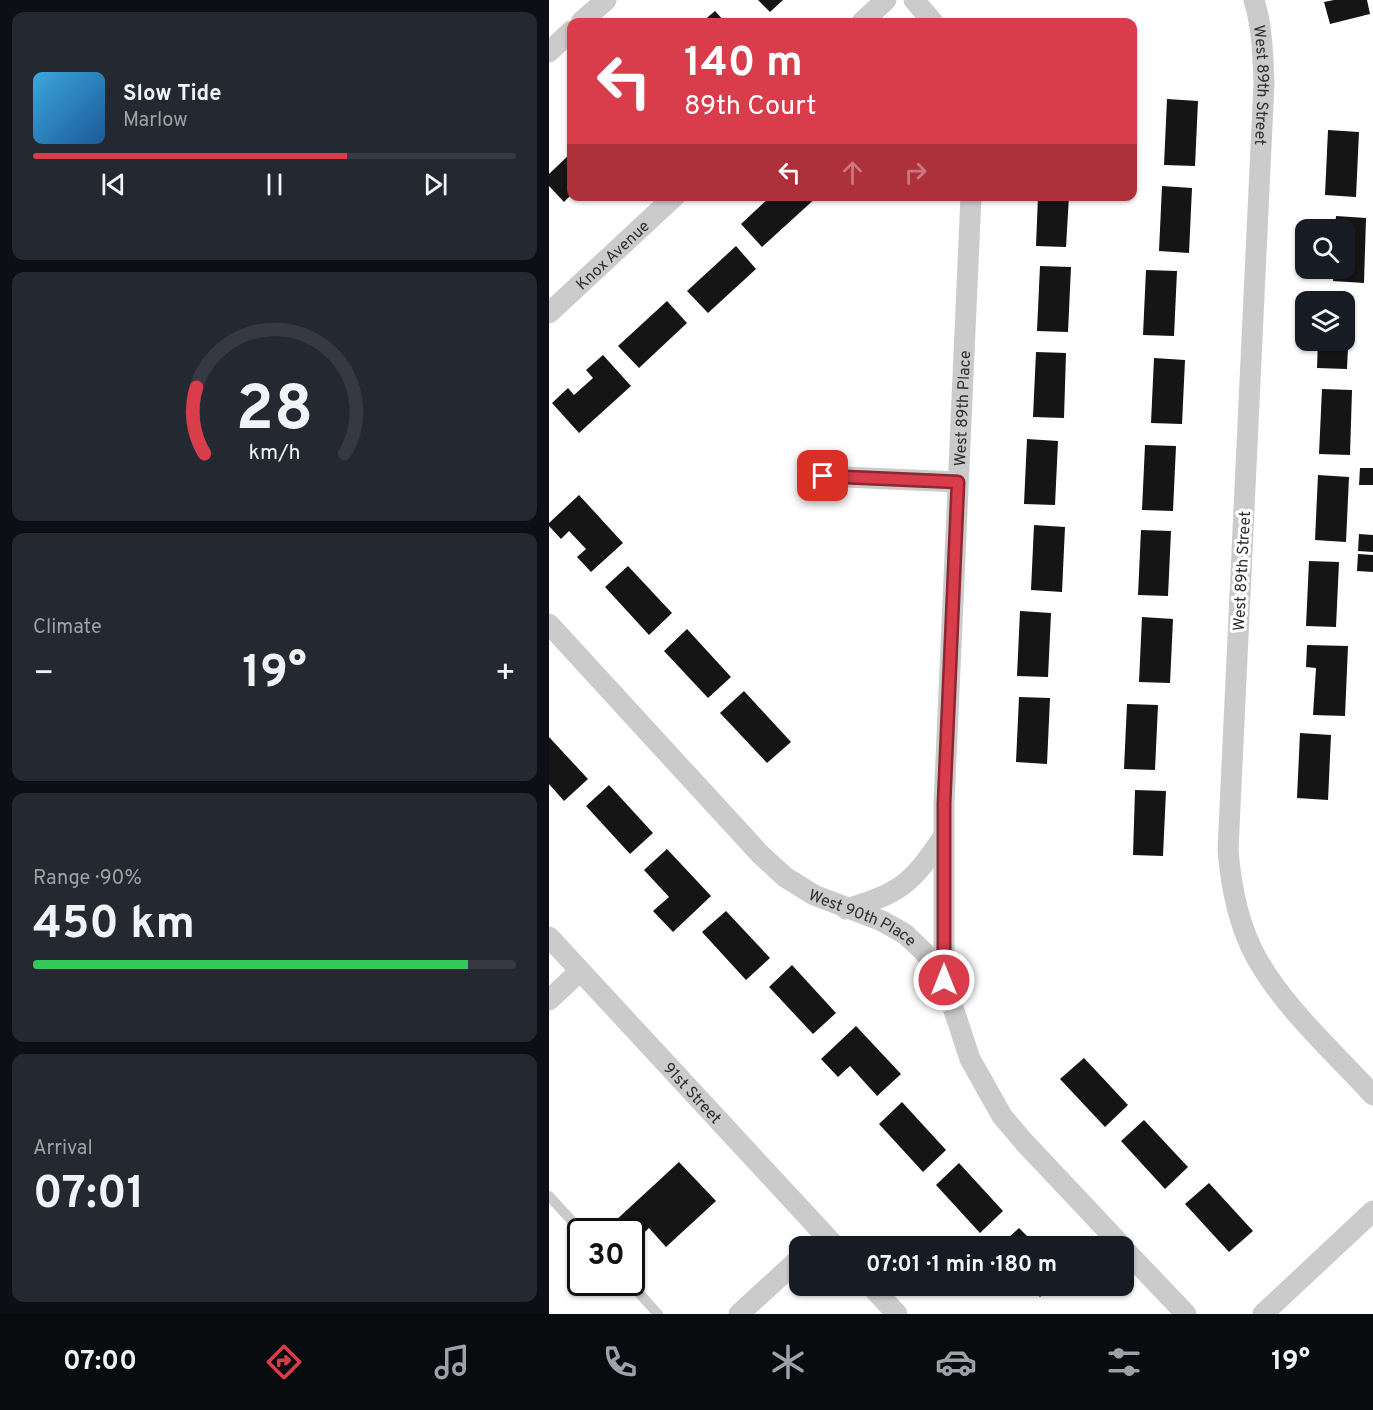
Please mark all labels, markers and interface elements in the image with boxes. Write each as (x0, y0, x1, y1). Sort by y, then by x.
street label: West 89th Street (1248, 24, 1272, 146)
text: 140 m (684, 38, 803, 91)
icon: left (585, 42, 663, 120)
text: Slow Tide (123, 81, 222, 108)
text: 89th Court (684, 90, 816, 124)
text: Marlow (123, 108, 187, 134)
icon: left (773, 156, 806, 189)
icon: ahead (836, 156, 869, 189)
icon: right (899, 156, 932, 189)
icon: previous (97, 168, 130, 201)
icon: pause (258, 168, 291, 201)
icon: next (419, 168, 452, 201)
street label: Knox Avenue (572, 217, 654, 295)
map controls (1295, 219, 1355, 351)
button: search (1295, 219, 1355, 279)
button: layers (1295, 291, 1355, 351)
street label: West 89th Place (951, 350, 976, 467)
text: 28 (236, 373, 313, 452)
text: km/h (248, 440, 301, 467)
pin (797, 450, 848, 501)
icon: arrive (806, 459, 839, 492)
street label: West 89th Street (1230, 511, 1256, 632)
text: Climate (33, 615, 102, 641)
text: 19° (242, 646, 307, 703)
text: − (33, 654, 54, 696)
text: + (495, 654, 516, 696)
text: Range · 90% (33, 866, 142, 892)
street label: West 90th Place (805, 886, 920, 952)
text: 450 km (33, 897, 195, 954)
position arrow (912, 948, 976, 1012)
street label: 91st Street (658, 1059, 725, 1129)
text: Arrival (33, 1136, 93, 1162)
text: 07:01 (33, 1167, 144, 1224)
speed limit sign: 30 (567, 1218, 645, 1296)
text: 07:01 · 1 min · 180 m (866, 1252, 1057, 1279)
icon: directions (263, 1341, 305, 1383)
icon: music (431, 1341, 473, 1383)
icon: phone (599, 1341, 641, 1383)
icon: climate (767, 1341, 809, 1383)
icon: car (935, 1341, 977, 1383)
icon: filters (1103, 1341, 1145, 1383)
text: 07:00 (63, 1345, 137, 1379)
text: 19° (1271, 1345, 1310, 1379)

